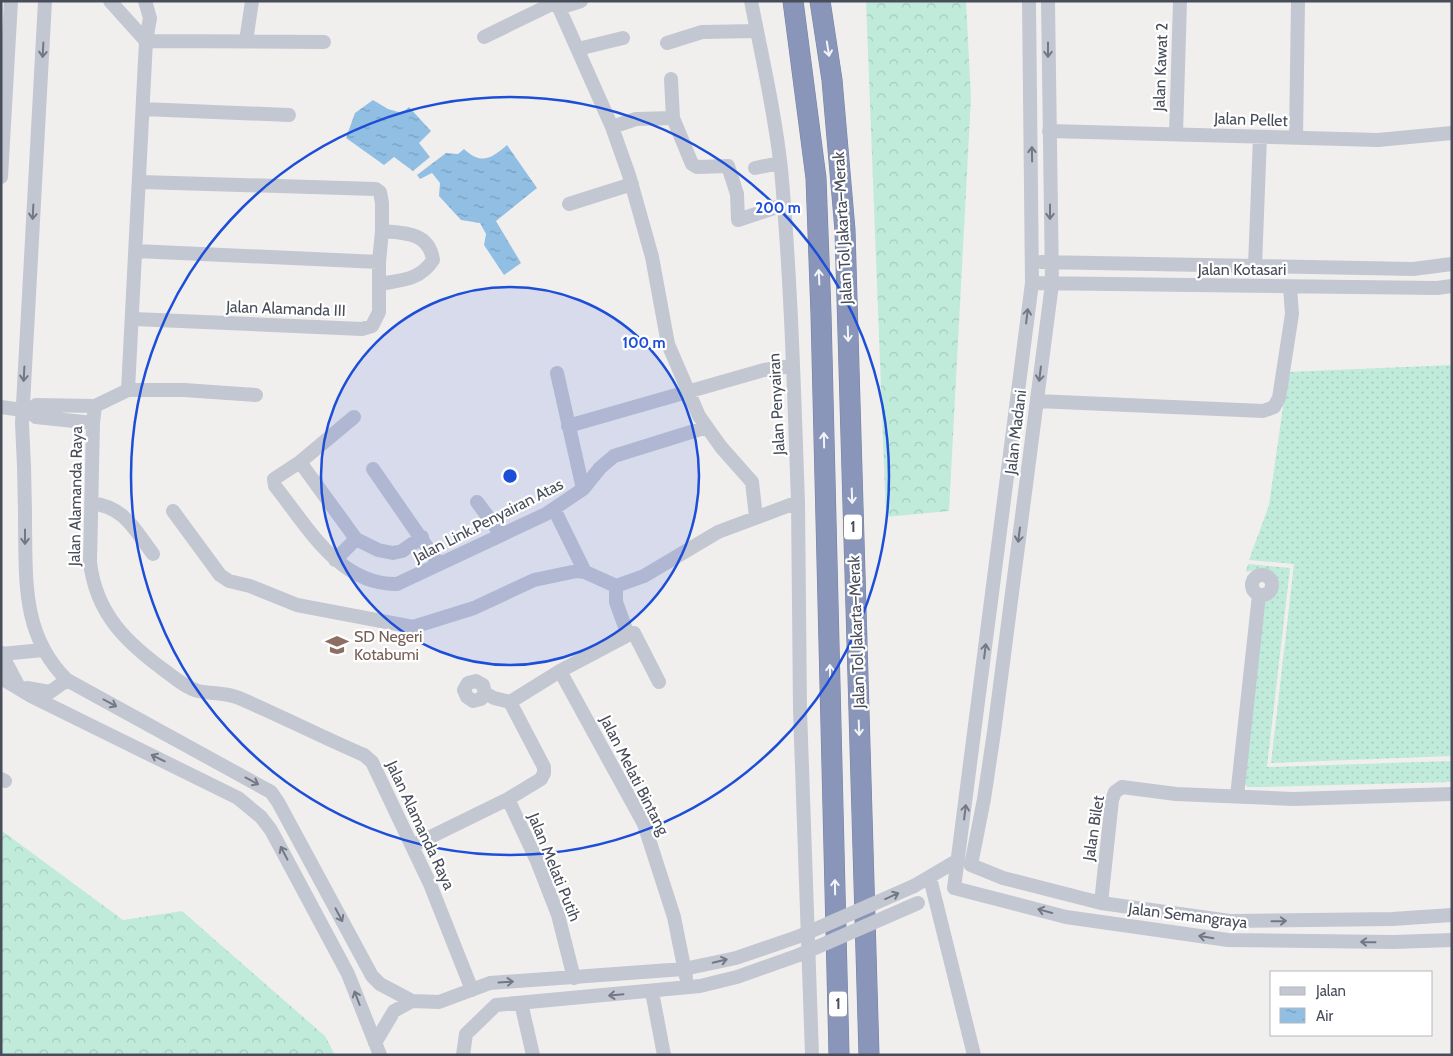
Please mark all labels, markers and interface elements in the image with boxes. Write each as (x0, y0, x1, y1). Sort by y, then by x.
street label: Jalan Kawat 2 (1149, 22, 1172, 113)
one-way arrow (823, 41, 833, 57)
one-way arrow (38, 42, 47, 58)
one-way arrow (1043, 42, 1053, 58)
street label: Jalan Pellet (1213, 109, 1289, 130)
one-way arrow (1027, 146, 1036, 162)
street label: Jalan Tol Jakarta–Merak (829, 150, 856, 306)
text: 200 m (755, 199, 801, 217)
one-way arrow (29, 204, 38, 220)
one-way arrow (1045, 204, 1055, 220)
street label: Jalan Kotasari (1197, 260, 1286, 279)
one-way arrow (815, 270, 824, 286)
street label: Jalan Alamanda III (225, 297, 346, 320)
one-way arrow (1023, 308, 1033, 324)
one-way arrow (843, 325, 852, 341)
text: 100 m (622, 334, 666, 352)
street label: Jalan Penyairan (764, 352, 789, 456)
one-way arrow (19, 366, 28, 382)
one-way arrow (1035, 366, 1045, 382)
street label: Jalan Madani (1001, 389, 1030, 476)
street label: Jalan Alamanda Raya (65, 425, 86, 567)
one-way arrow (819, 432, 829, 448)
centre of rings (501, 467, 519, 485)
street label: Jalan Link.Penyairan Atas (409, 474, 567, 567)
one-way arrow (848, 488, 857, 504)
road number: 1 (844, 514, 862, 540)
one-way arrow (1014, 527, 1024, 543)
one-way arrow (20, 528, 30, 544)
street label: Jalan Tol Jakarta–Merak (844, 554, 869, 710)
place label: SD Negeri Kotabumi (354, 627, 422, 664)
school or university icon: SD Negeri Kotabumi (324, 632, 350, 658)
one-way arrow (980, 643, 990, 659)
one-way arrow (825, 664, 834, 680)
one-way arrow (102, 698, 117, 708)
street label: Jalan Melati Bintang (596, 711, 673, 839)
one-way arrow (854, 720, 864, 736)
one-way arrow (151, 753, 166, 762)
street label: Jalan Alamanda Raya (382, 757, 459, 893)
one-way arrow (245, 776, 259, 786)
street label: Jalan Bilet (1079, 794, 1108, 863)
one-way arrow (960, 804, 970, 820)
street label: Jalan Melati Putih (524, 809, 585, 924)
one-way arrow (278, 846, 288, 861)
one-way arrow (830, 879, 840, 896)
one-way arrow (884, 890, 899, 900)
street label: Jalan Semangraya (1126, 899, 1249, 932)
one-way arrow (1038, 906, 1054, 915)
one-way arrow (335, 907, 344, 922)
one-way arrow (1271, 916, 1287, 925)
one-way arrow (1198, 931, 1214, 941)
one-way arrow (1360, 937, 1376, 947)
one-way arrow (712, 956, 728, 965)
legend (1270, 971, 1433, 1036)
one-way arrow (498, 977, 514, 986)
text: Jalan (1315, 982, 1346, 1000)
one-way arrow (608, 990, 624, 999)
one-way arrow (352, 991, 361, 1006)
road number: 1 (829, 992, 847, 1016)
text: Air (1316, 1007, 1333, 1025)

